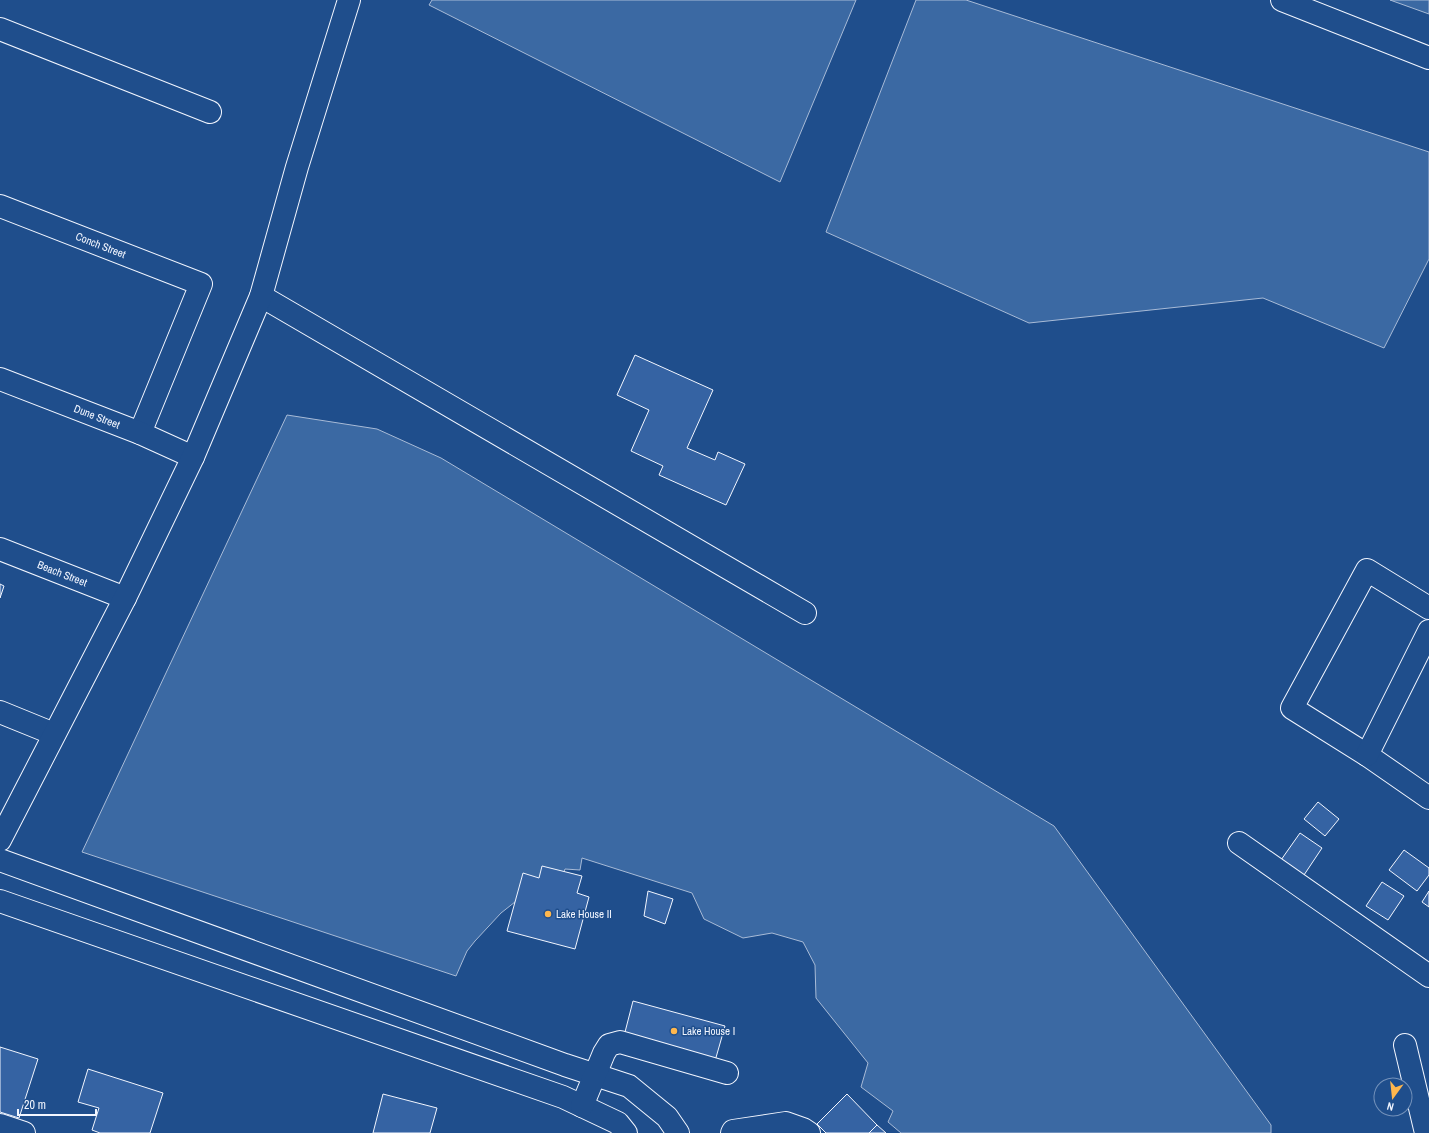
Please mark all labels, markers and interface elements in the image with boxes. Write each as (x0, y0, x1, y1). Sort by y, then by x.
street label: Conch Street (74, 229, 128, 261)
street label: Dune Street (72, 401, 123, 432)
street label: Beach Street (35, 557, 90, 590)
place label: Lake House II (556, 907, 612, 921)
marker: Lake House II (543, 909, 553, 919)
place label: Lake House I (682, 1024, 735, 1038)
marker: Lake House I (669, 1026, 679, 1036)
north arrow (1373, 1077, 1413, 1117)
scale bar (18, 1091, 96, 1117)
text: 20 m (24, 1097, 46, 1113)
text: N (1385, 1099, 1395, 1114)

